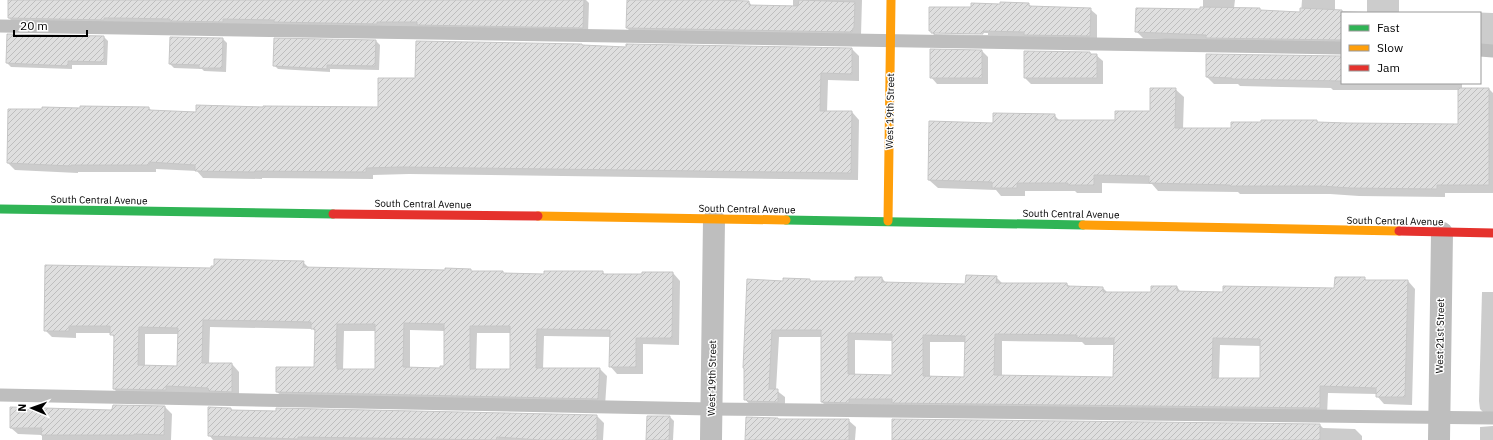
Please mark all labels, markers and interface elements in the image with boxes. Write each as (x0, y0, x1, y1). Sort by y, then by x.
scale bar (14, 12, 87, 38)
legend (1341, 12, 1481, 84)
text: 20 m (20, 18, 48, 33)
text: Fast (1377, 20, 1400, 35)
text: Slow (1377, 40, 1403, 55)
text: Jam (1377, 60, 1400, 75)
street label: West 19th Street (883, 72, 897, 149)
street label: South Central Avenue (50, 193, 148, 207)
street label: South Central Avenue (374, 197, 472, 211)
street label: South Central Avenue (698, 202, 796, 216)
street label: South Central Avenue (1022, 207, 1120, 221)
street label: South Central Avenue (1346, 214, 1444, 228)
street label: West 21st Street (1433, 298, 1447, 374)
street label: West 19th Street (705, 339, 719, 416)
north arrow (12, 388, 52, 428)
text: N (15, 403, 29, 412)

